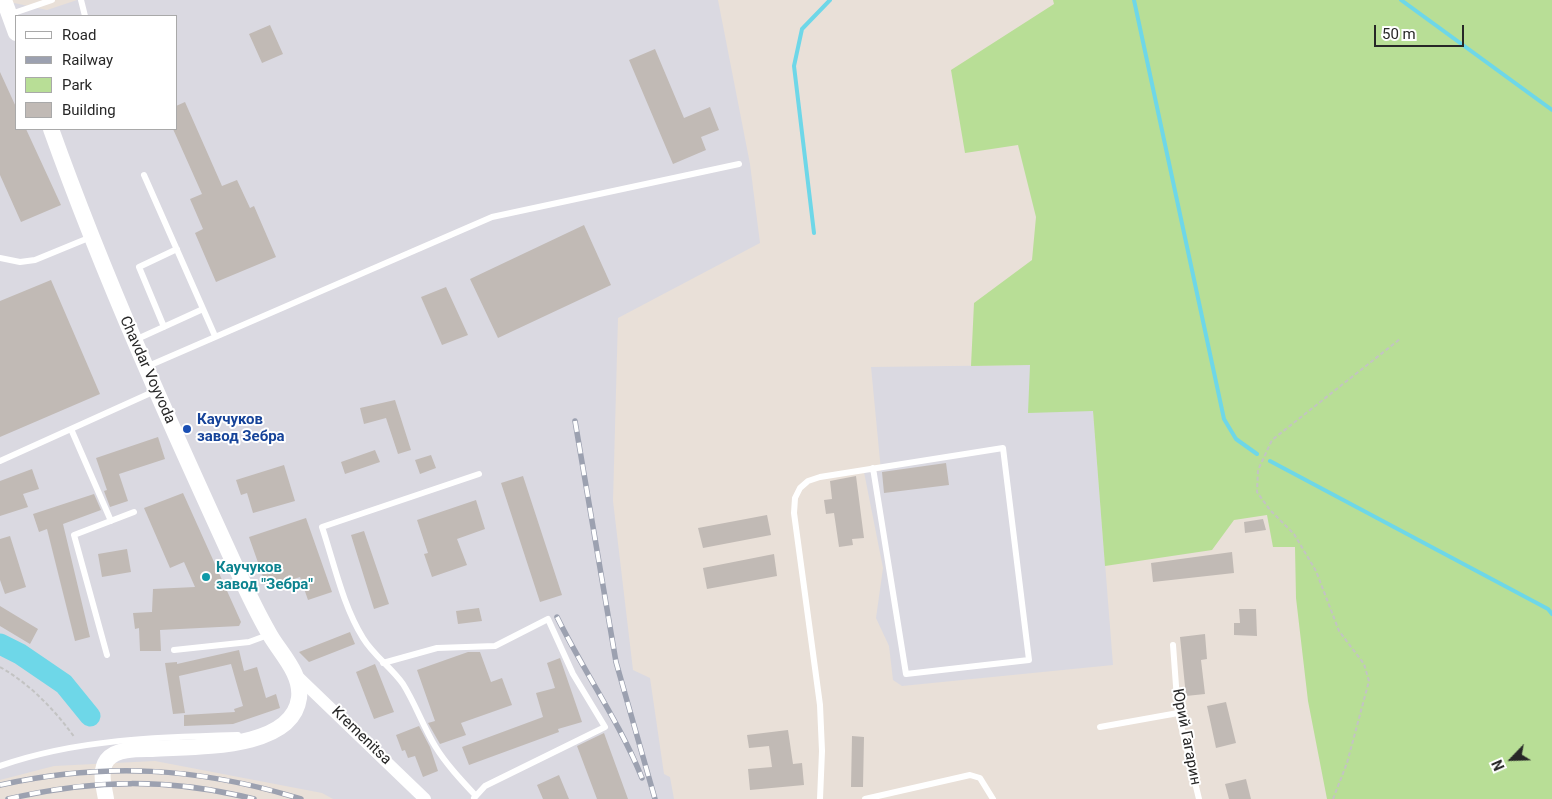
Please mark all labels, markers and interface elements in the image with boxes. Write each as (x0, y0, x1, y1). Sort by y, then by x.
legend (15, 15, 178, 130)
scale bar (1377, 15, 1467, 47)
text: 50 m (1382, 25, 1416, 43)
text: Road (62, 26, 96, 44)
text: Railway (62, 51, 113, 69)
text: Park (62, 76, 92, 94)
text: Building (62, 101, 116, 119)
street label: Chavdar Voyvoda (115, 313, 179, 427)
place label: Каучуков завод Зебра (197, 411, 285, 446)
marker: Каучуков завод Зебра (181, 423, 193, 435)
place label: Каучуков завод "Зебра" (216, 559, 313, 594)
marker: Каучуков завод "Зебра" (200, 571, 212, 583)
street label: Юрий Гагарин (1168, 687, 1204, 787)
street label: Kremenitsa (327, 703, 395, 769)
north arrow (1487, 734, 1537, 784)
text: N (1489, 757, 1508, 773)

